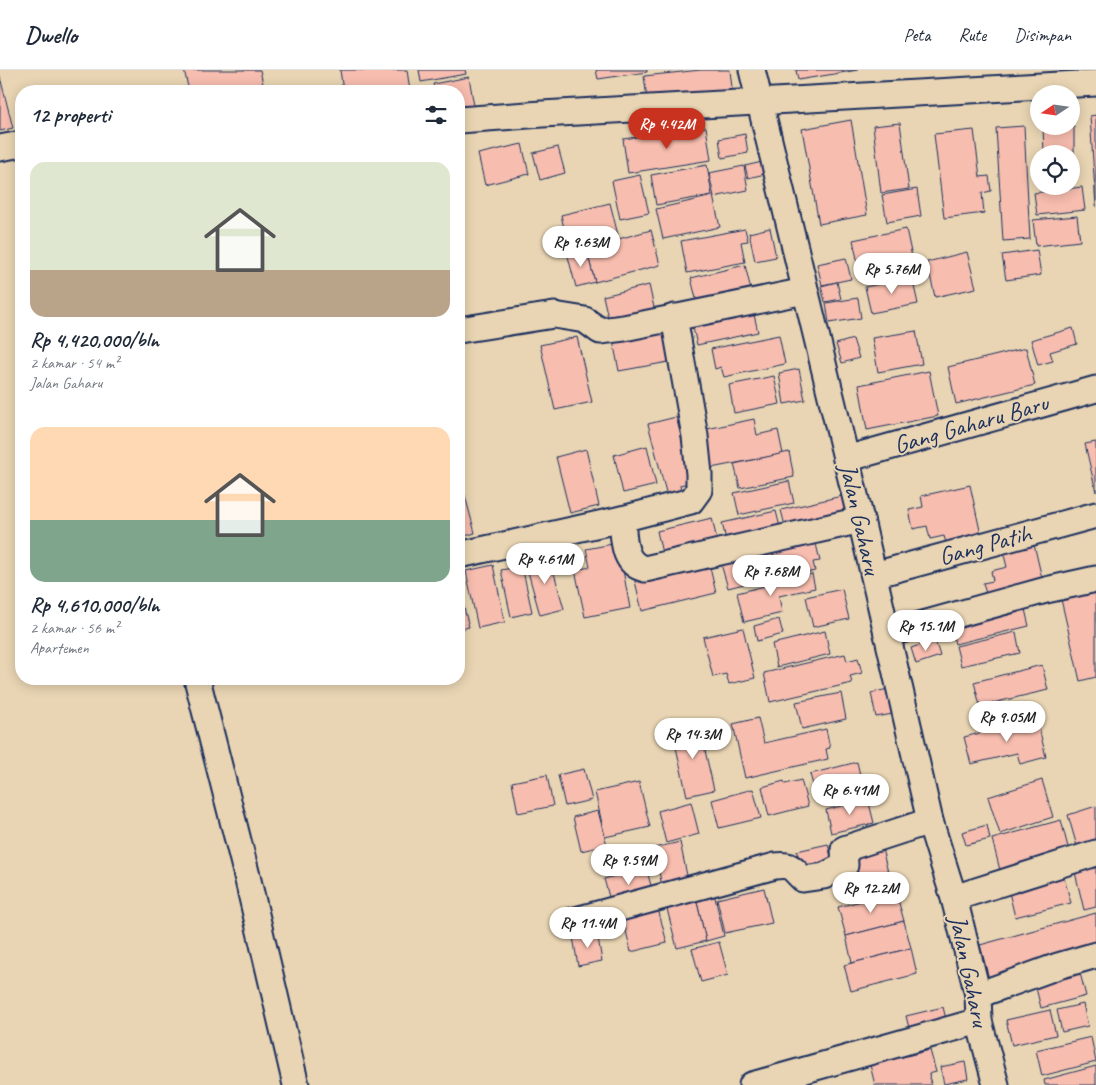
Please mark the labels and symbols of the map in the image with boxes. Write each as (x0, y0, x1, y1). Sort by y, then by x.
north arrow (1030, 85, 1080, 135)
pin: Rp 4.42M (615, 108, 719, 150)
pin: Rp 9.63M (529, 226, 633, 268)
pin: Rp 5.76M (840, 252, 944, 295)
street label: Gang Gaharu Baru (890, 386, 1053, 461)
street label: Jalan Gaharu (831, 459, 889, 579)
street label: Gang Patih (935, 517, 1036, 573)
pin: Rp 4.61M (493, 542, 597, 585)
pin: Rp 7.68M (719, 554, 823, 597)
pin: Rp 15.1M (874, 610, 978, 652)
pin: Rp 9.05M (955, 700, 1059, 743)
pin: Rp 14.3M (641, 718, 745, 760)
pin: Rp 6.41M (798, 774, 902, 816)
pin: Rp 9.59M (577, 844, 681, 886)
pin: Rp 12.2M (819, 872, 923, 914)
pin: Rp 11.4M (536, 906, 640, 949)
street label: Jalan Gaharu (941, 911, 997, 1031)

